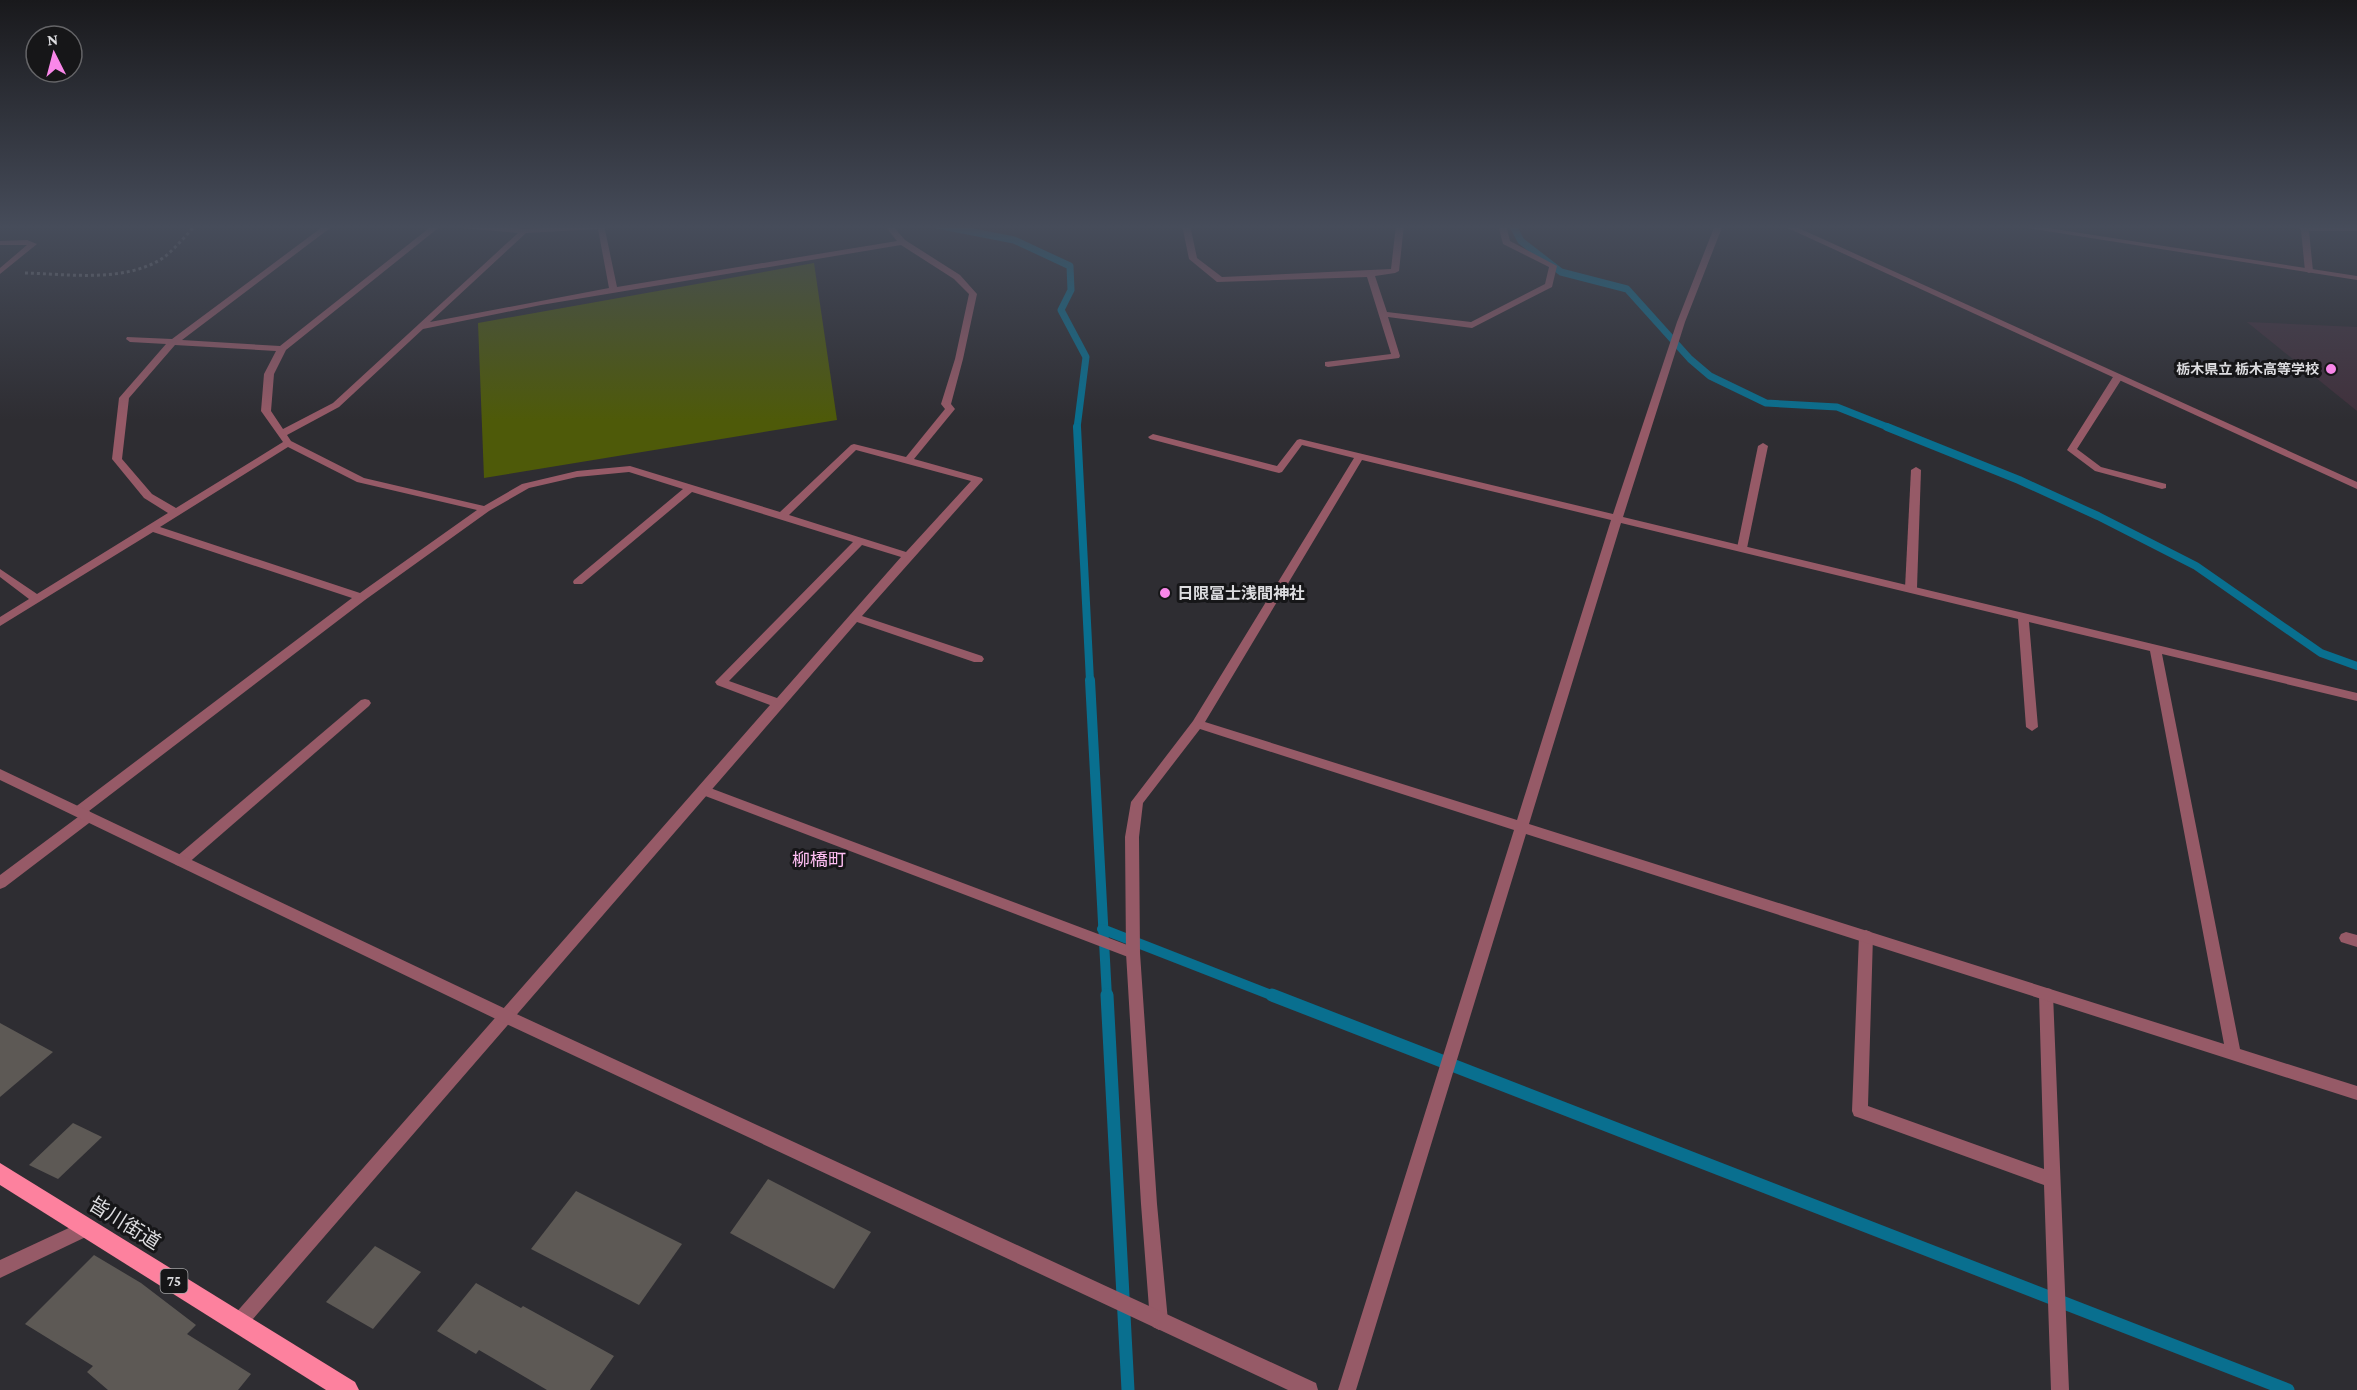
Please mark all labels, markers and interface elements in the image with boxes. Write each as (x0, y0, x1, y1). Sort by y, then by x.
north arrow (24, 24, 84, 84)
text: N (46, 31, 59, 49)
place label: 栃木県立 栃木高等学校 (2176, 361, 2319, 377)
marker: 栃木県立 栃木高等学校 (2324, 362, 2338, 376)
place label: 日限冨士浅間神社 (1177, 584, 1305, 602)
marker: 日限冨士浅間神社 (1158, 586, 1172, 600)
district label: 柳橋町 (792, 850, 846, 870)
street label: 皆川街道 (85, 1192, 165, 1254)
road number: 75 (160, 1269, 188, 1293)

